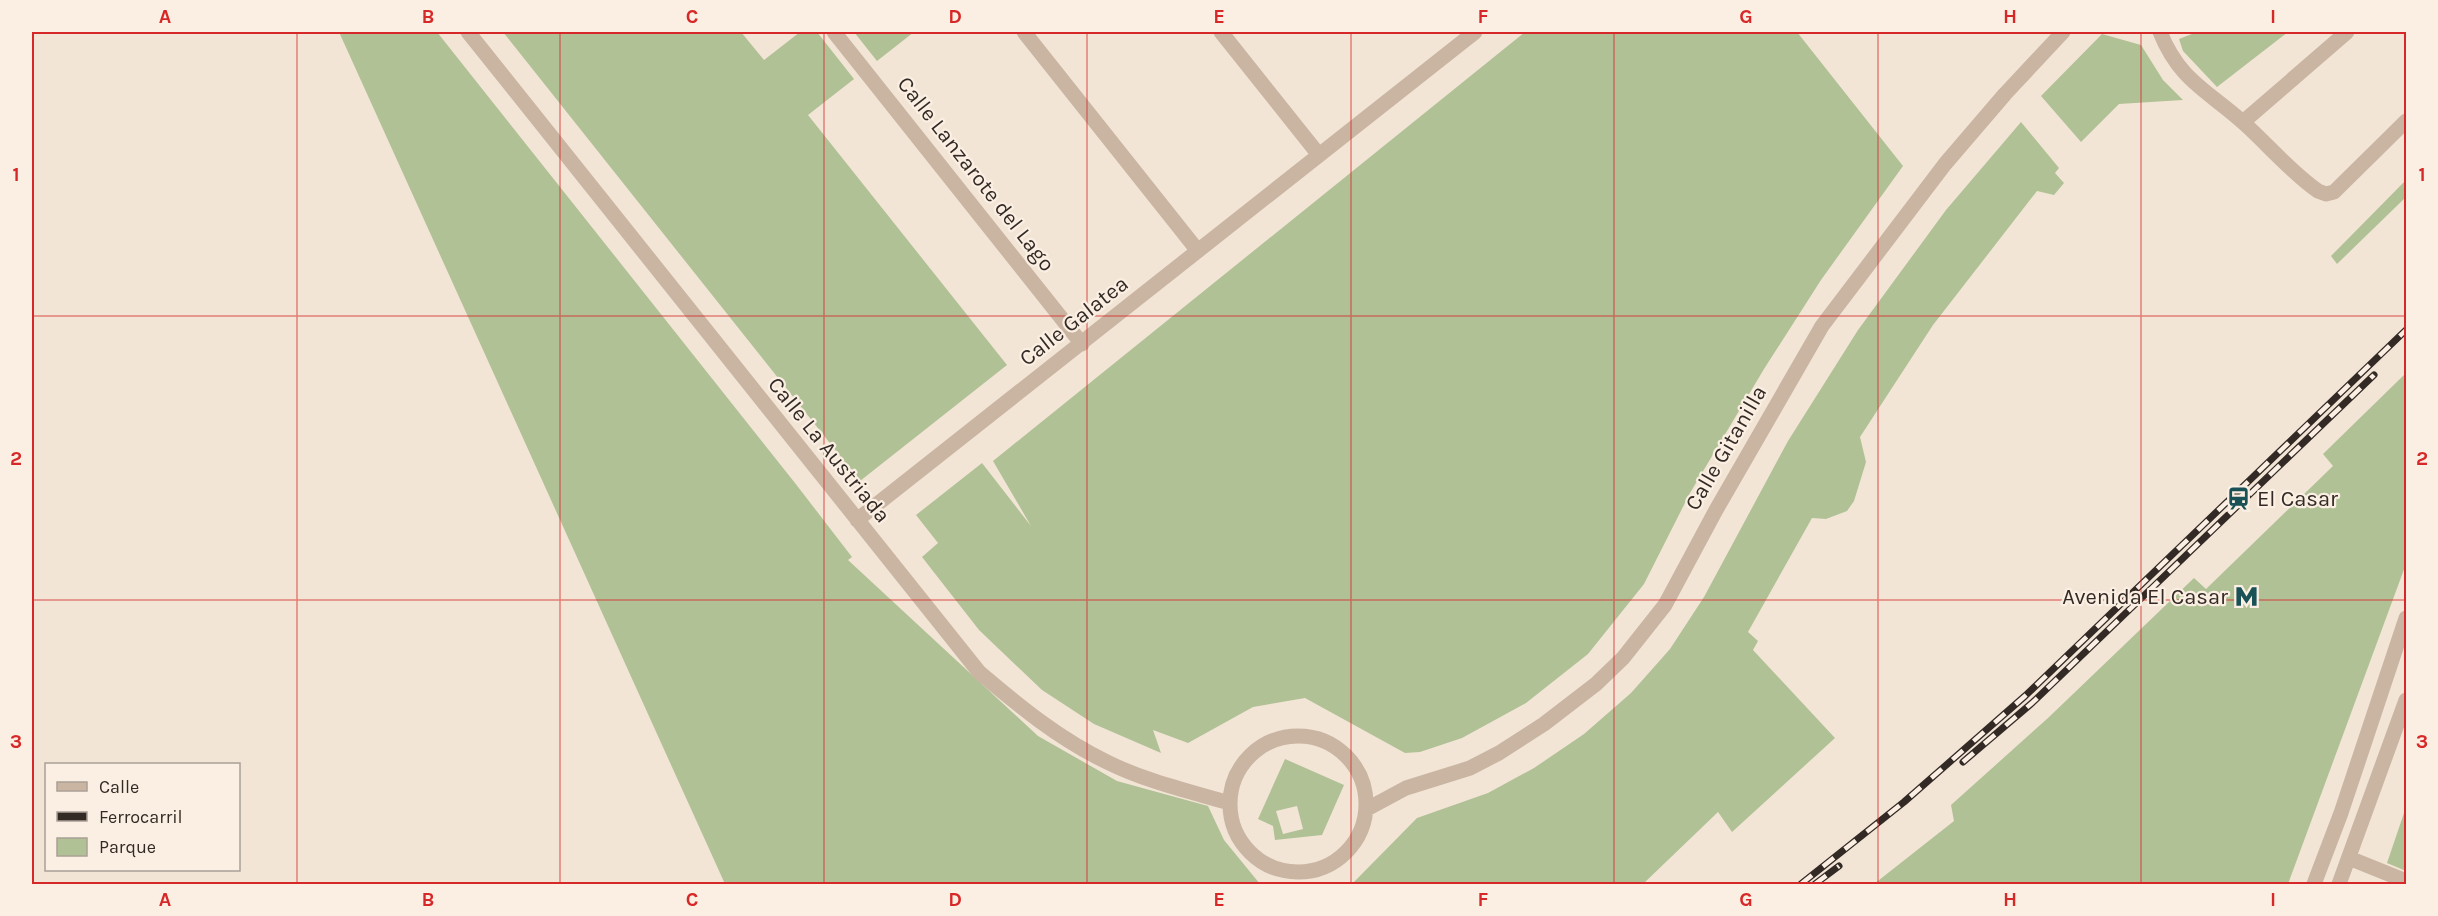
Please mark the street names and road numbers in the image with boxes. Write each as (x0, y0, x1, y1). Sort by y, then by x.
street label: Calle Lanzarote del Lago (892, 71, 1060, 277)
street label: Calle Galatea (1015, 271, 1133, 371)
street label: Calle La Austriada (762, 372, 896, 528)
street label: Calle Gitanilla (1680, 381, 1772, 515)

